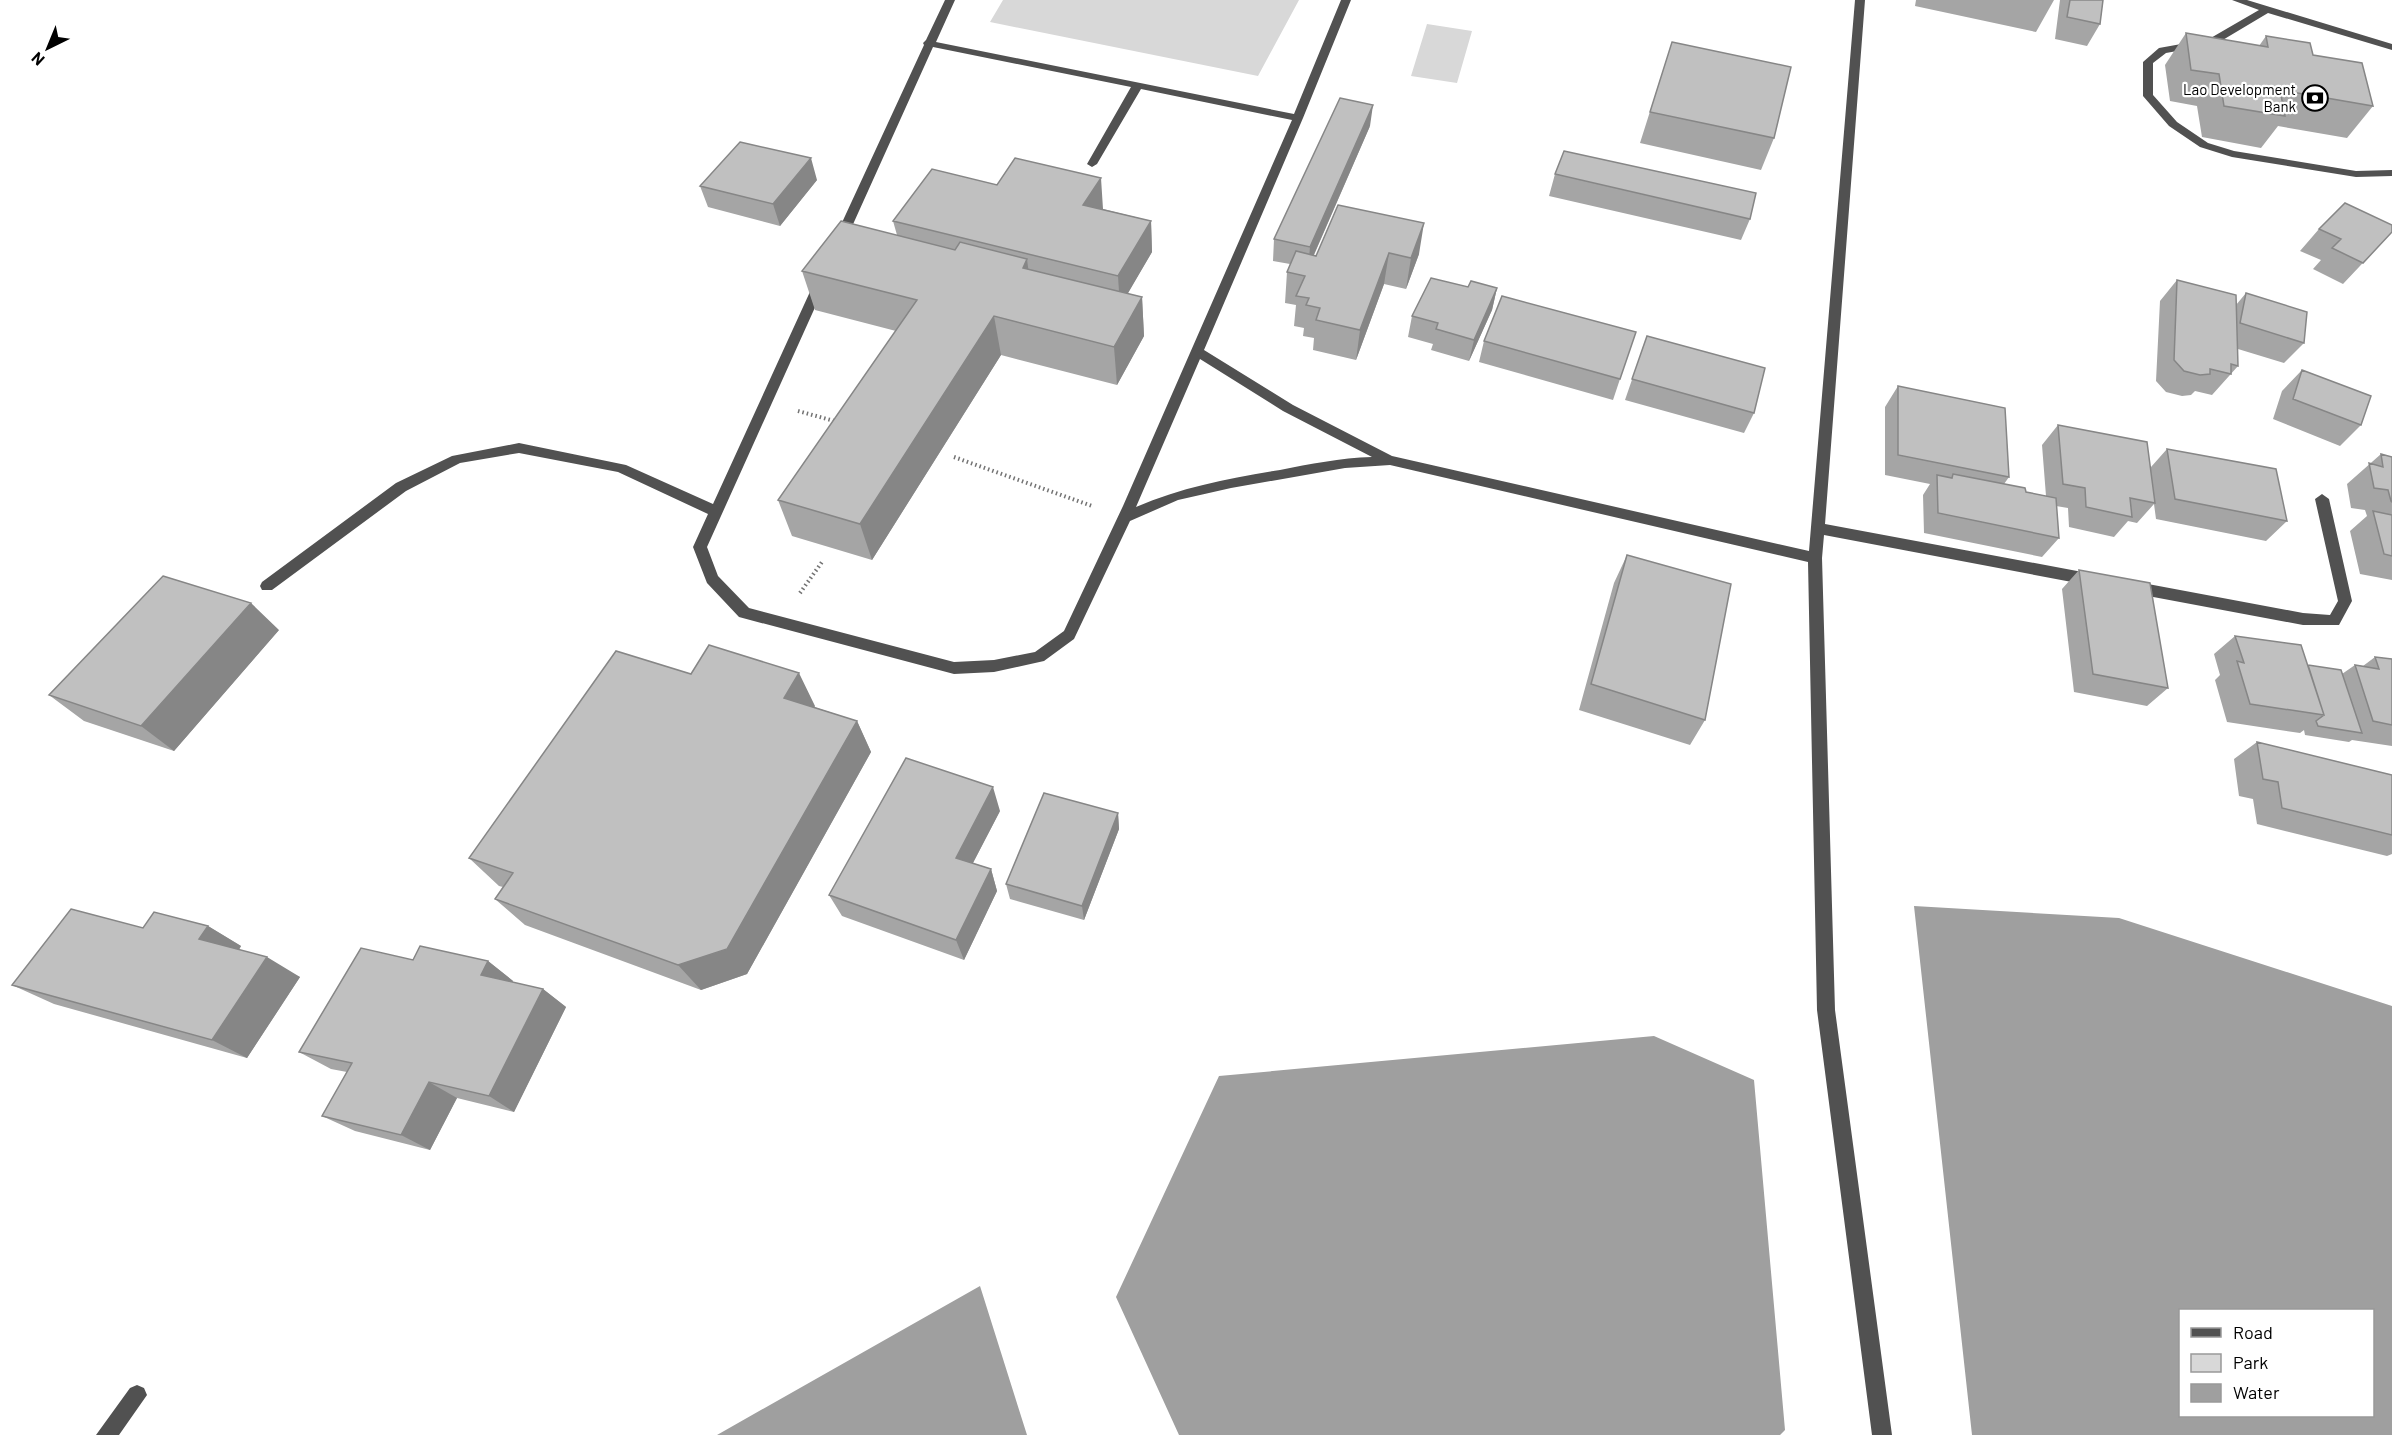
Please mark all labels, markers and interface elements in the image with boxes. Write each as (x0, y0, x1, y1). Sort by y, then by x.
north arrow (18, 18, 78, 78)
text: N (27, 49, 48, 70)
place label: Lao Development Bank (2183, 80, 2296, 115)
bank icon: Lao Development Bank (2300, 83, 2330, 113)
legend (2179, 1309, 2374, 1417)
text: Road (2233, 1321, 2273, 1343)
text: Park (2233, 1351, 2268, 1373)
text: Water (2233, 1381, 2280, 1403)

